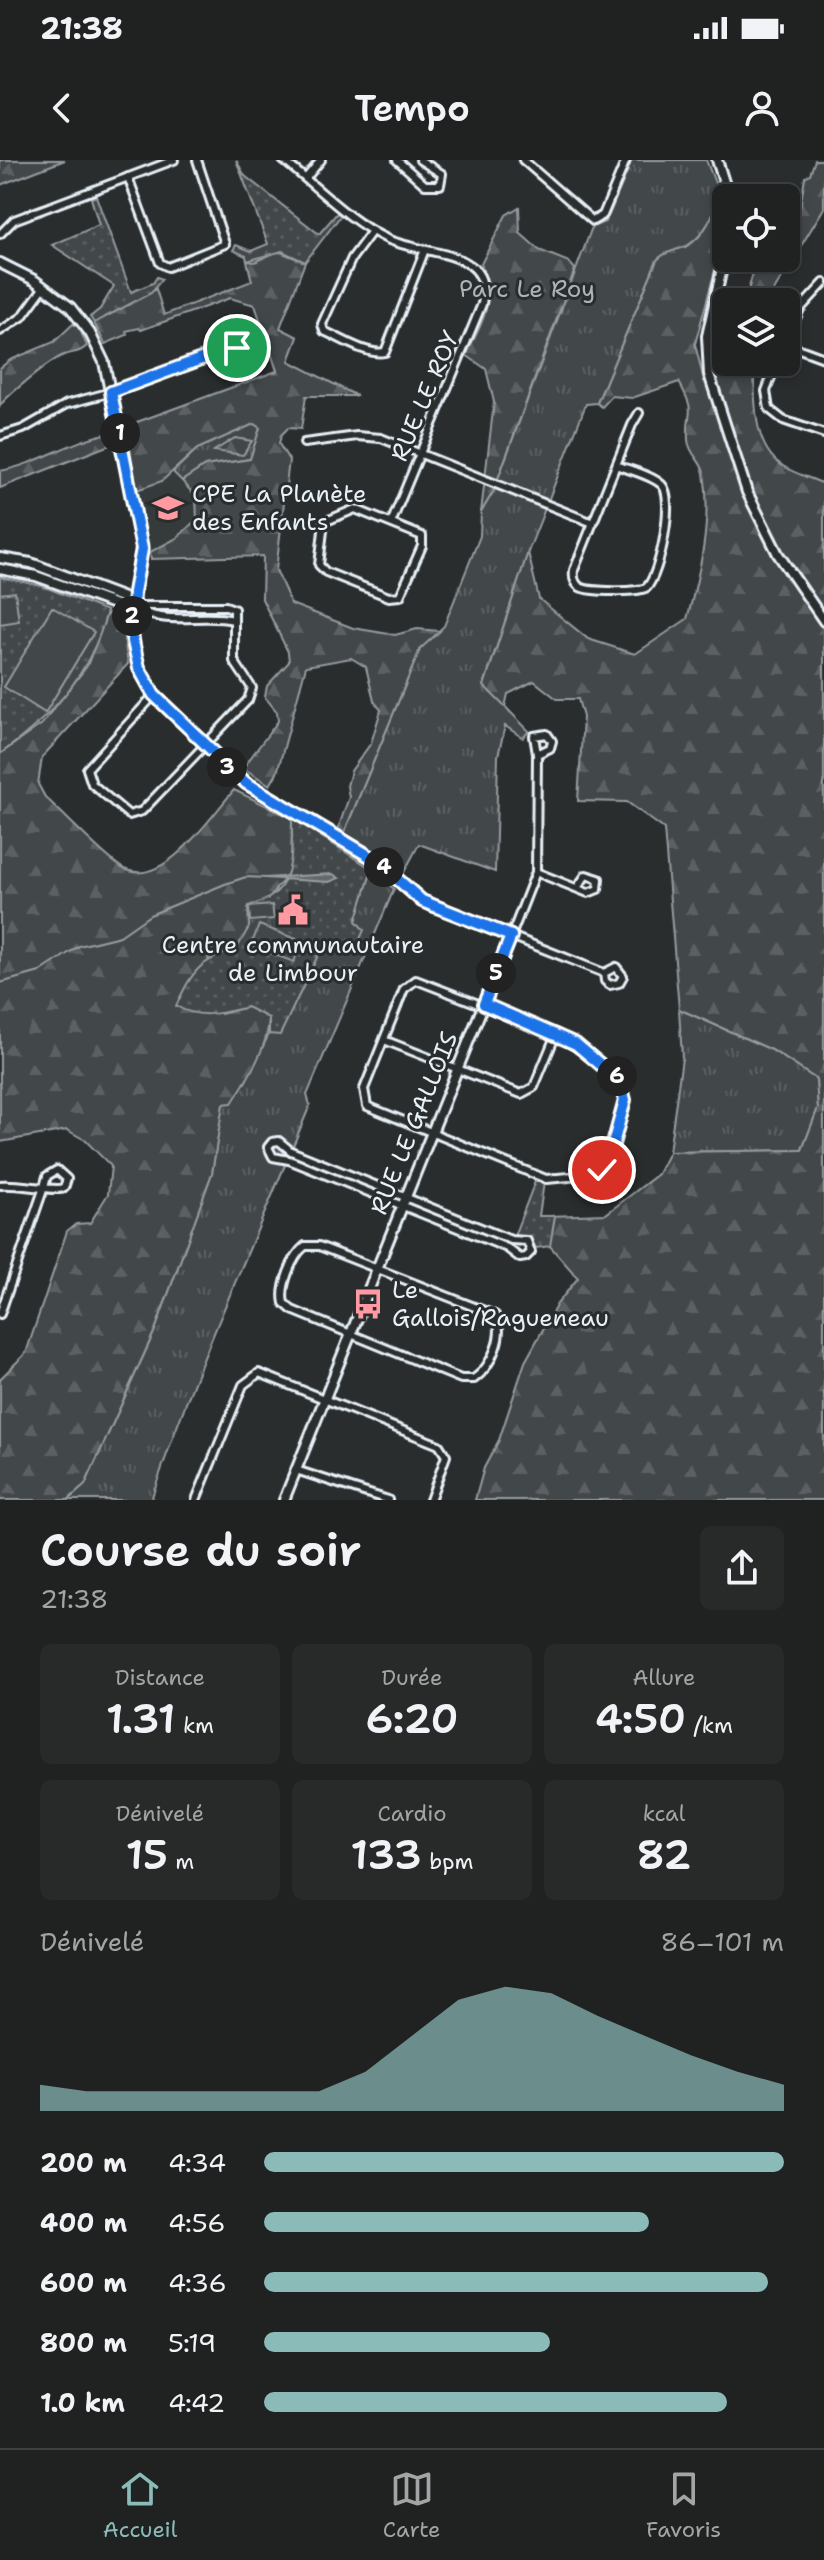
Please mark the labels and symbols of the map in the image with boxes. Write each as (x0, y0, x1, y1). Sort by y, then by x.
park label: Parc Le Roy (459, 273, 595, 305)
pin (203, 314, 271, 382)
street label: RUE LE ROY (383, 325, 467, 466)
pin: 1 (100, 413, 140, 453)
place label: CPE La Planète des Enfants (192, 478, 367, 538)
school or university icon: CPE La Planète des Enfants (151, 491, 185, 525)
pin: 2 (112, 596, 152, 636)
pin: 3 (207, 747, 247, 787)
pin: 4 (364, 847, 404, 887)
public building icon: Centre communautaire de Limbour (276, 893, 310, 927)
place label: Centre communautaire de Limbour (162, 929, 424, 989)
pin: 5 (476, 953, 516, 993)
street label: RUE LE GALLOIS (363, 1027, 465, 1219)
pin: 6 (597, 1056, 637, 1096)
pin (568, 1136, 636, 1204)
place label: Le Gallois/Ragueneau (392, 1274, 609, 1334)
bus stop icon: Le Gallois/Ragueneau (351, 1287, 385, 1321)

